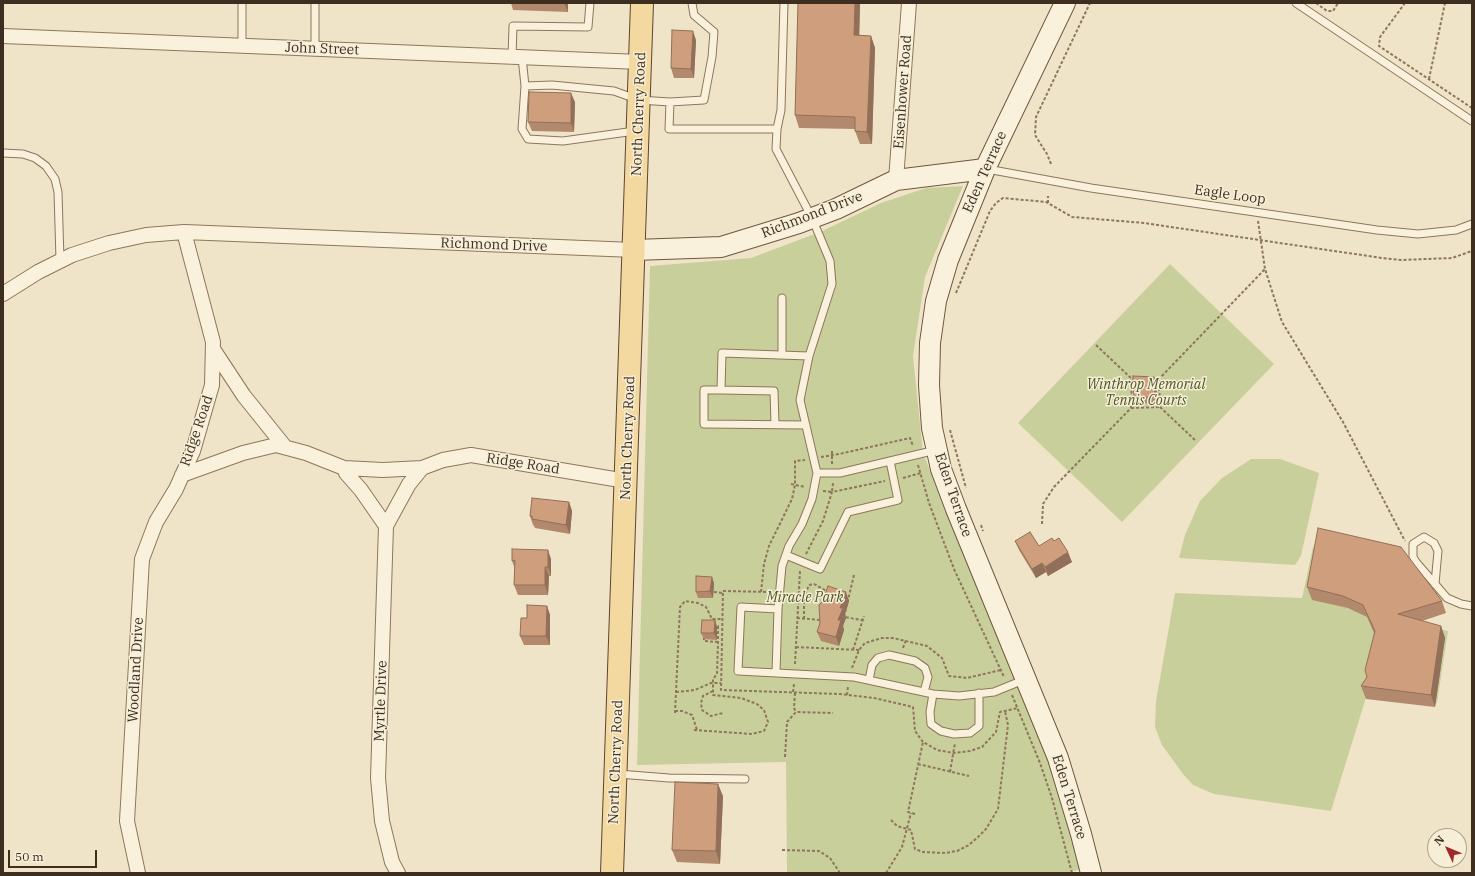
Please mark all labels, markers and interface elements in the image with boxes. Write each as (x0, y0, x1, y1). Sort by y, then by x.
street label: Eisenhower Road (891, 34, 915, 150)
street label: John Street (285, 39, 359, 59)
street label: North Cherry Road (628, 52, 650, 176)
street label: Eden Terrace (959, 129, 1011, 215)
street label: Eagle Loop (1193, 182, 1267, 208)
street label: Richmond Drive (759, 188, 865, 242)
street label: Richmond Drive (440, 235, 548, 255)
street label: North Cherry Road (617, 376, 639, 500)
park label: Winthrop Memorial Tennis Courts (1087, 377, 1205, 410)
street label: Ridge Road (177, 393, 217, 469)
street label: Ridge Road (485, 450, 561, 478)
street label: Eden Terrace (931, 451, 975, 539)
park label: Miracle Park (766, 590, 844, 606)
street label: Woodland Drive (125, 617, 147, 723)
street label: Myrtle Drive (371, 660, 391, 742)
street label: North Cherry Road (605, 700, 627, 824)
street label: Eden Terrace (1048, 753, 1090, 841)
north arrow (1427, 828, 1467, 868)
text: N (1431, 832, 1447, 848)
scale bar (10, 842, 99, 868)
text: 50 m (15, 849, 44, 864)

